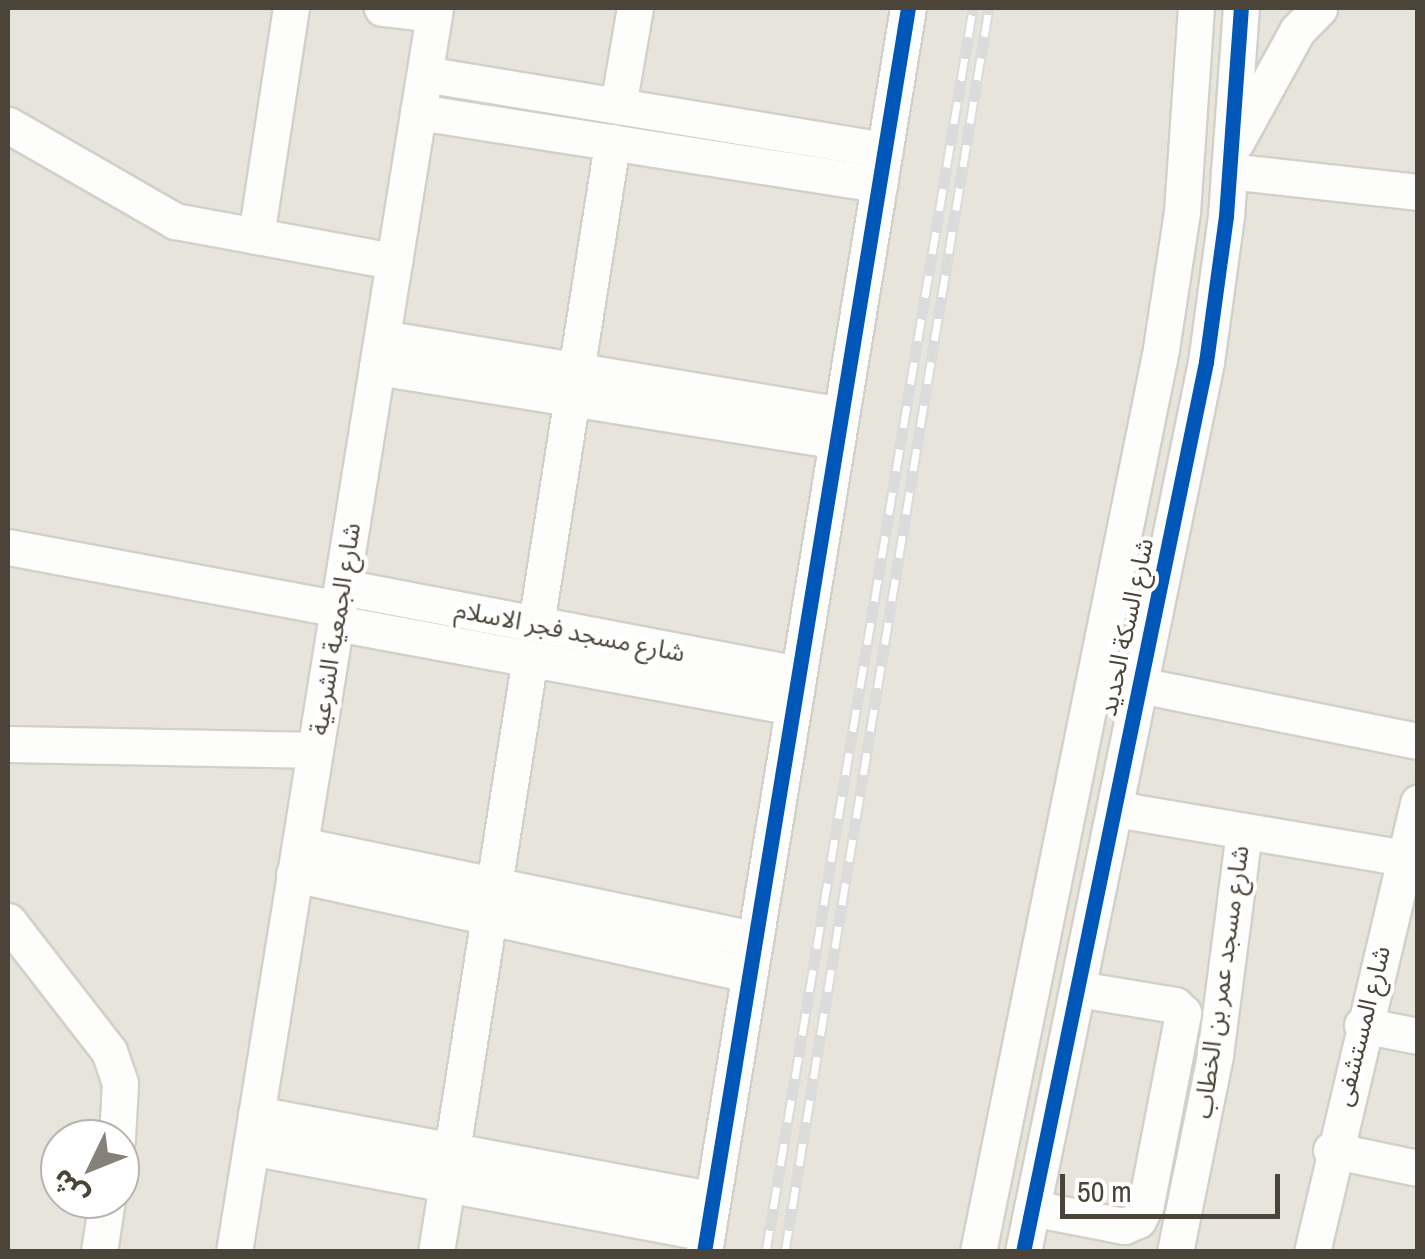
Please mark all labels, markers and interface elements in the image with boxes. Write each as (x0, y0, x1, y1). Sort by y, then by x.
street label: شارع الجمعية الشرعية (303, 521, 367, 737)
street label: شارع السكة الحديد (1092, 535, 1160, 719)
street label: شارع مسجد فجر الاسلام (452, 594, 688, 668)
street label: شارع مسجد عمر بن الخطاب (1187, 844, 1255, 1120)
street label: شارع المستشفى (1328, 943, 1396, 1109)
north arrow (40, 1119, 140, 1219)
scale bar (1065, 1154, 1285, 1216)
text: ش (43, 1161, 97, 1215)
text: 50 m (1077, 1171, 1132, 1211)

